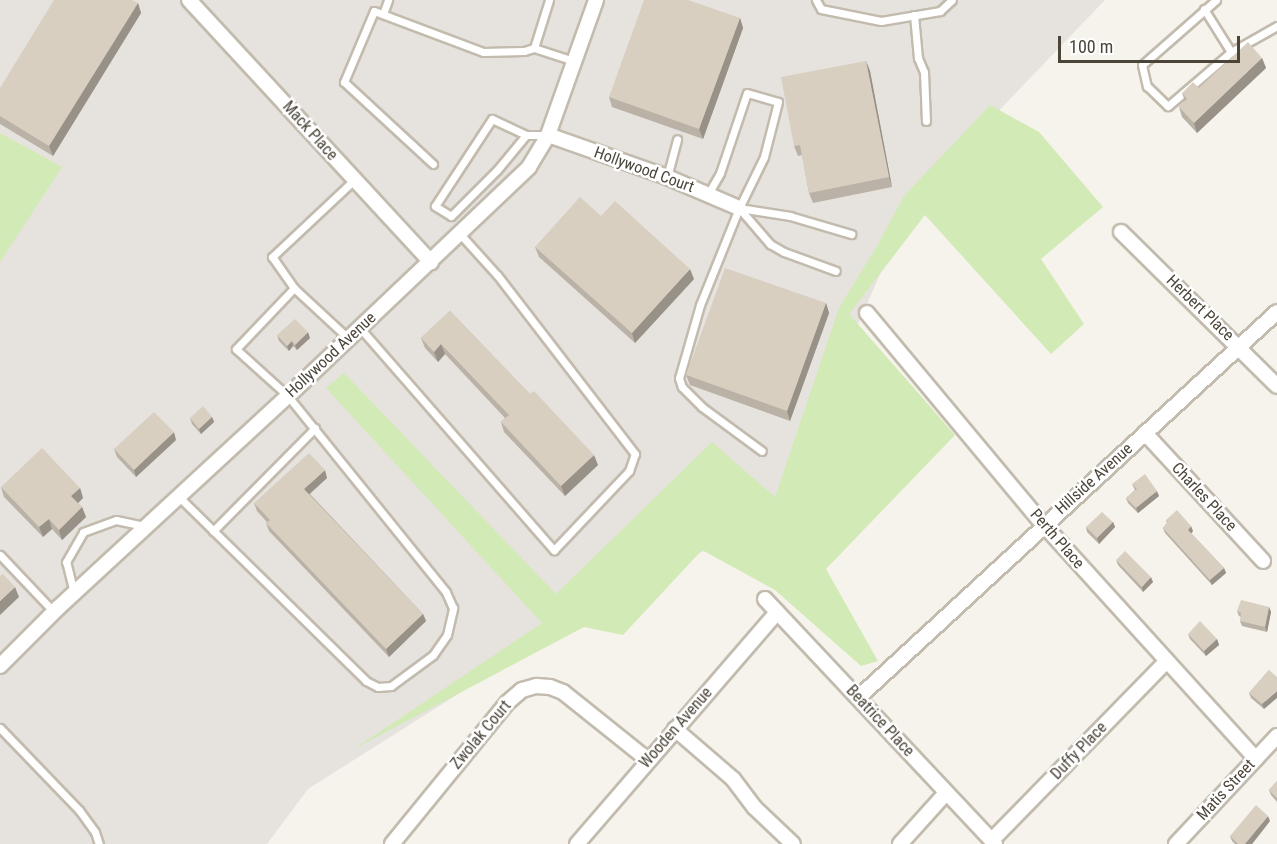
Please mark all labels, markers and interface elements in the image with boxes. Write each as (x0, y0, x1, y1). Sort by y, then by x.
scale bar (1061, 24, 1242, 62)
text: 100 m (1069, 36, 1113, 57)
street label: Mack Place (278, 97, 342, 165)
street label: Hollywood Court (591, 143, 697, 197)
street label: Herbert Place (1162, 271, 1238, 345)
street label: Hollywood Avenue (282, 308, 380, 402)
street label: Hillside Avenue (1052, 439, 1136, 519)
street label: Charles Place (1167, 459, 1241, 535)
street label: Perth Place (1026, 505, 1088, 573)
street label: Beatrice Place (842, 681, 918, 761)
street label: Wooden Avenue (636, 684, 716, 772)
street label: Zwolak Court (447, 697, 515, 773)
street label: Duffy Place (1047, 718, 1111, 784)
street label: Matis Street (1193, 755, 1259, 825)

